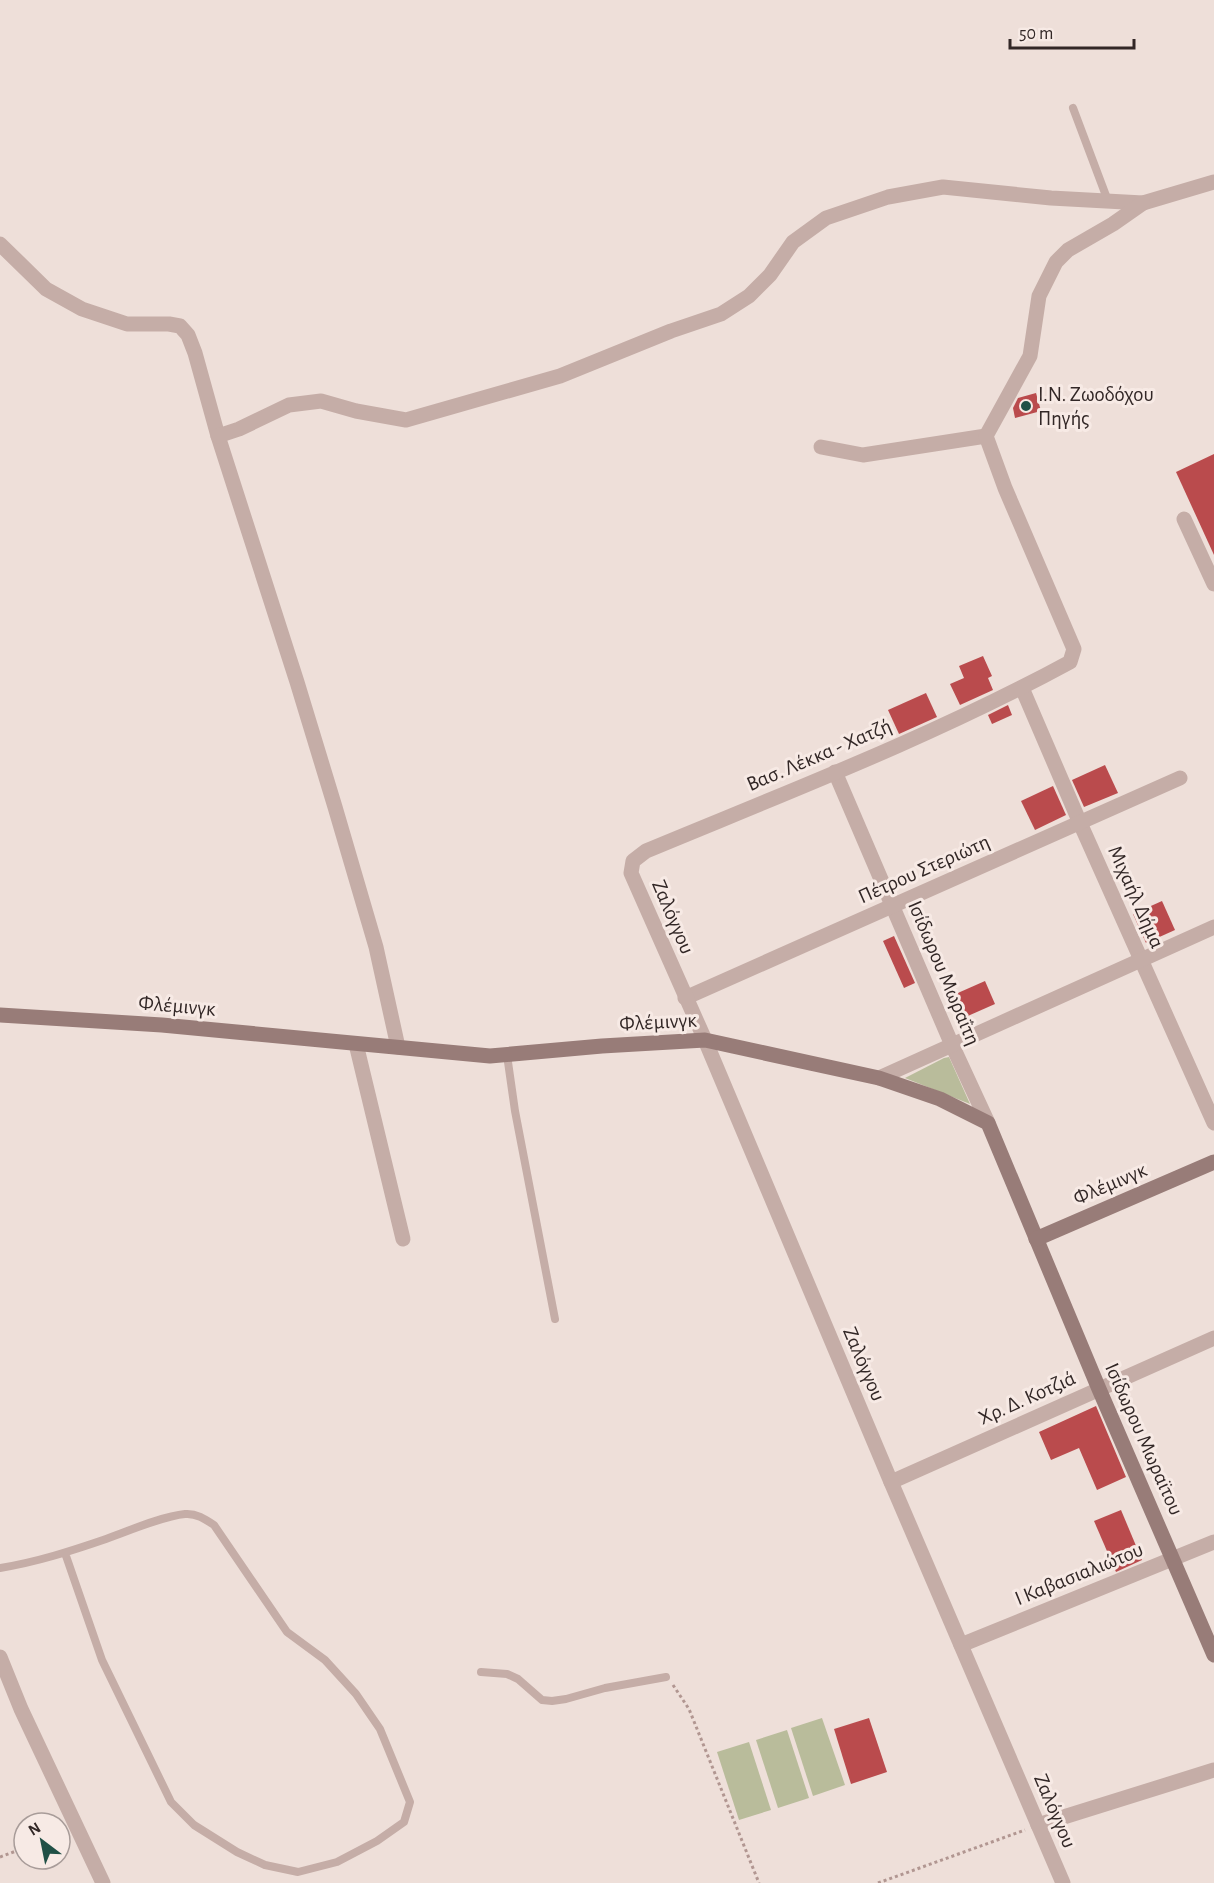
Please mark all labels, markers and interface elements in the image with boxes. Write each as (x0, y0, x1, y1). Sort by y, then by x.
scale bar (1010, 12, 1134, 50)
text: 50 m (1019, 25, 1053, 43)
place label: Ι.Ν. Ζωοδόχου Πηγής (1038, 384, 1154, 429)
marker: Ι.Ν. Ζωοδόχου Πηγής (1019, 399, 1033, 413)
street label: Βασ. Λέκκα - Χατζή (744, 715, 894, 795)
street label: Πέτρου Στεριώτη (855, 831, 993, 907)
street label: Μιχαήλ Δήμα (1104, 843, 1168, 951)
street label: Ζαλόγγου (648, 877, 698, 957)
street label: Ισίδωρου Μωραΐτη (904, 898, 984, 1048)
street label: Φλέμινγκ (137, 992, 217, 1020)
street label: Φλέμινγκ (619, 1009, 698, 1035)
street label: Φλέμινγκ (1070, 1159, 1150, 1209)
street label: Ζαλόγγου (839, 1324, 889, 1404)
street label: Ισίδωρου Μωραϊτου (1101, 1360, 1187, 1518)
street label: Χρ. Δ. Κοτζιά (975, 1367, 1079, 1429)
street label: Ι Καβασιαλιώτου (1012, 1539, 1146, 1609)
street label: Ζαλόγγου (1030, 1771, 1080, 1851)
north arrow (12, 1811, 72, 1871)
text: N (26, 1819, 44, 1839)

